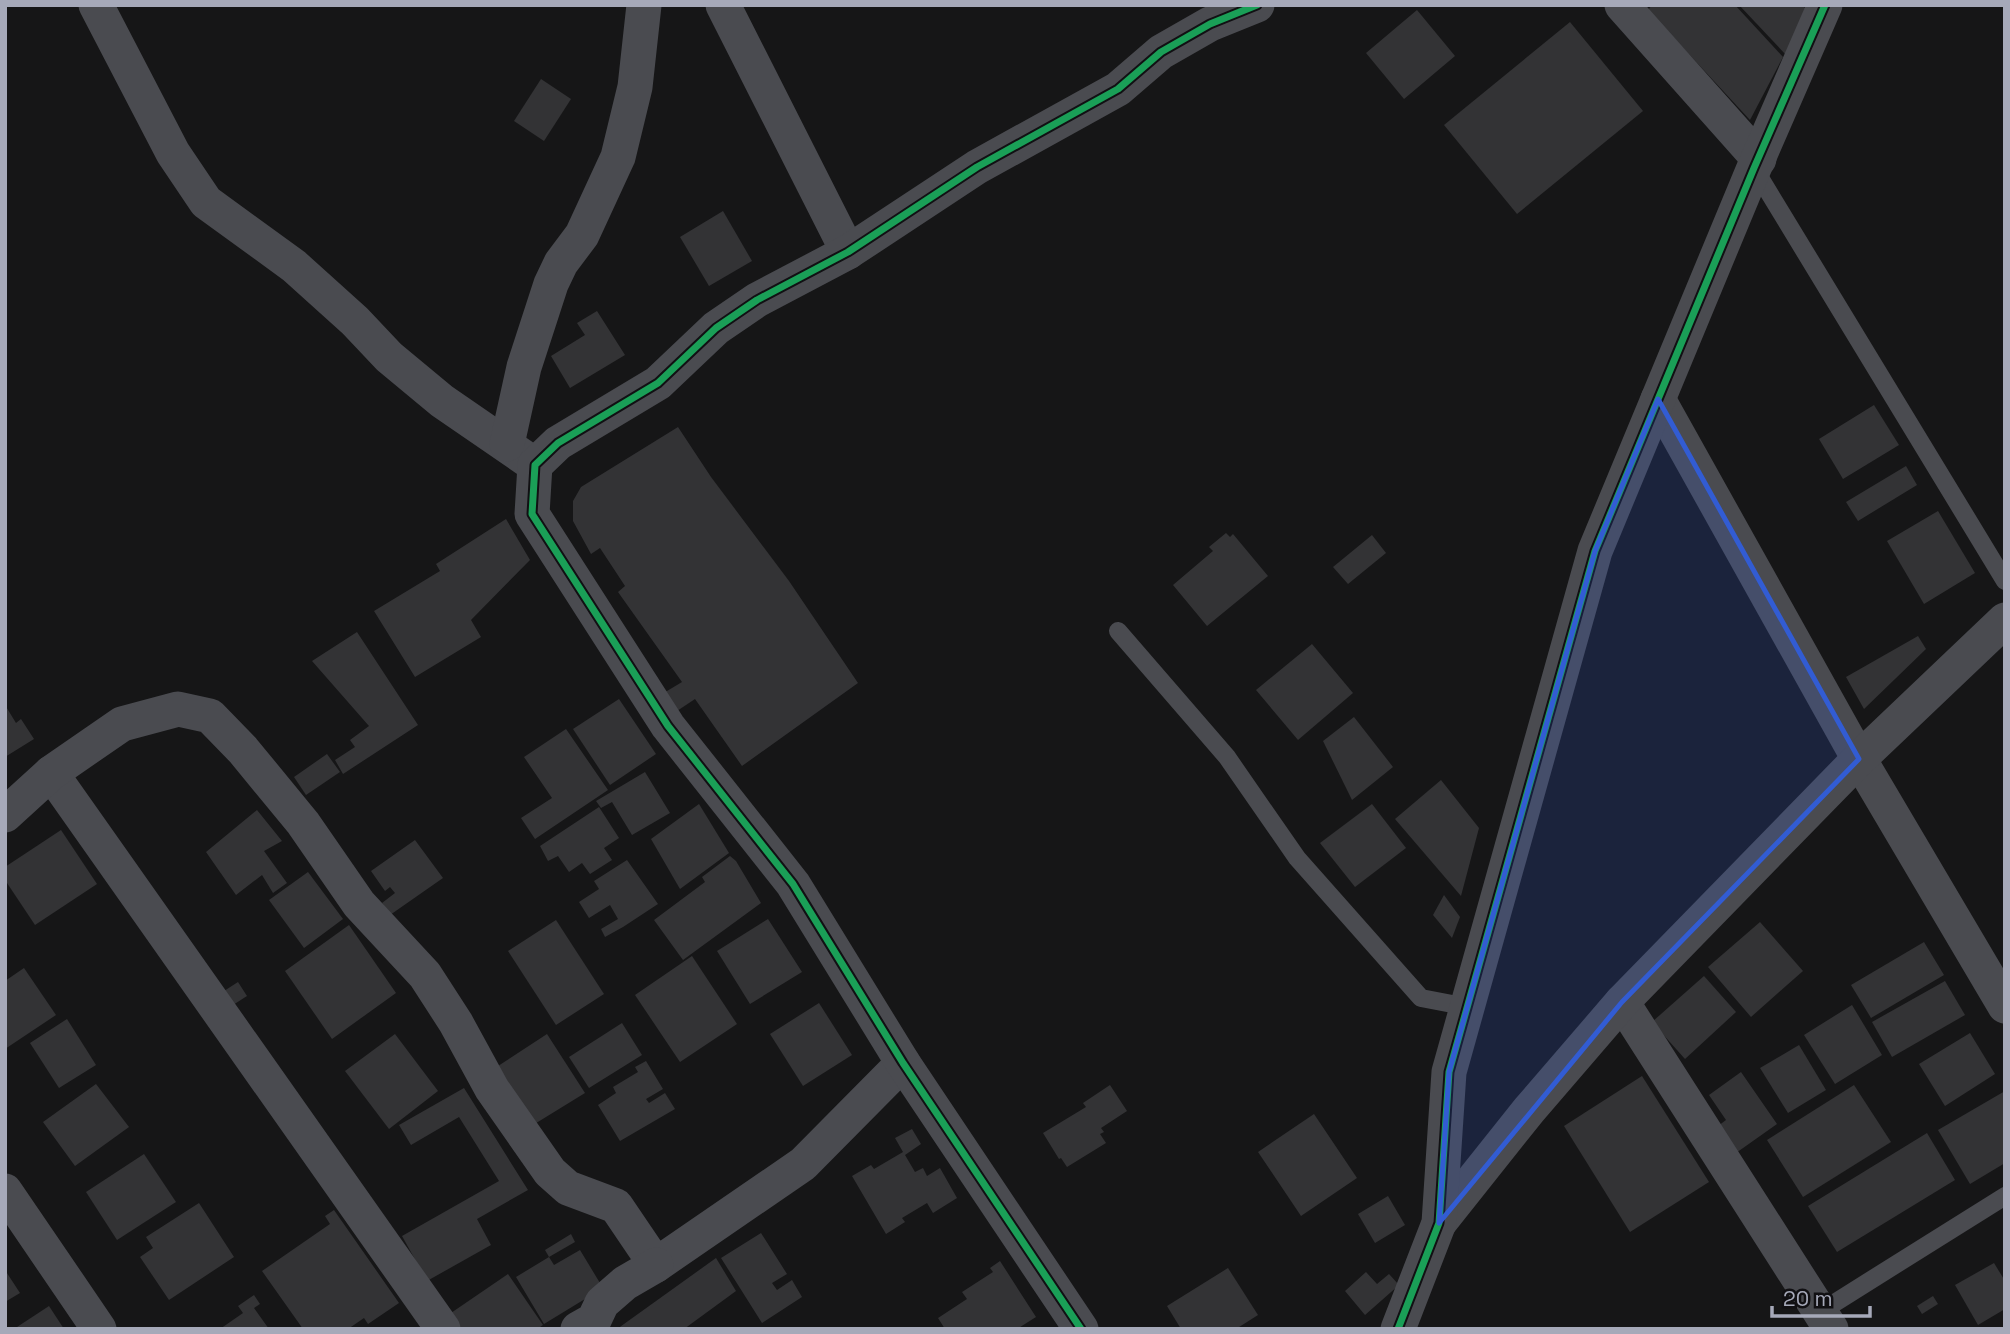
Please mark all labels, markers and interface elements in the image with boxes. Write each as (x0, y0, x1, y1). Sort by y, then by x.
scale bar (1772, 1274, 1870, 1318)
text: 20 m (1783, 1285, 1833, 1312)

